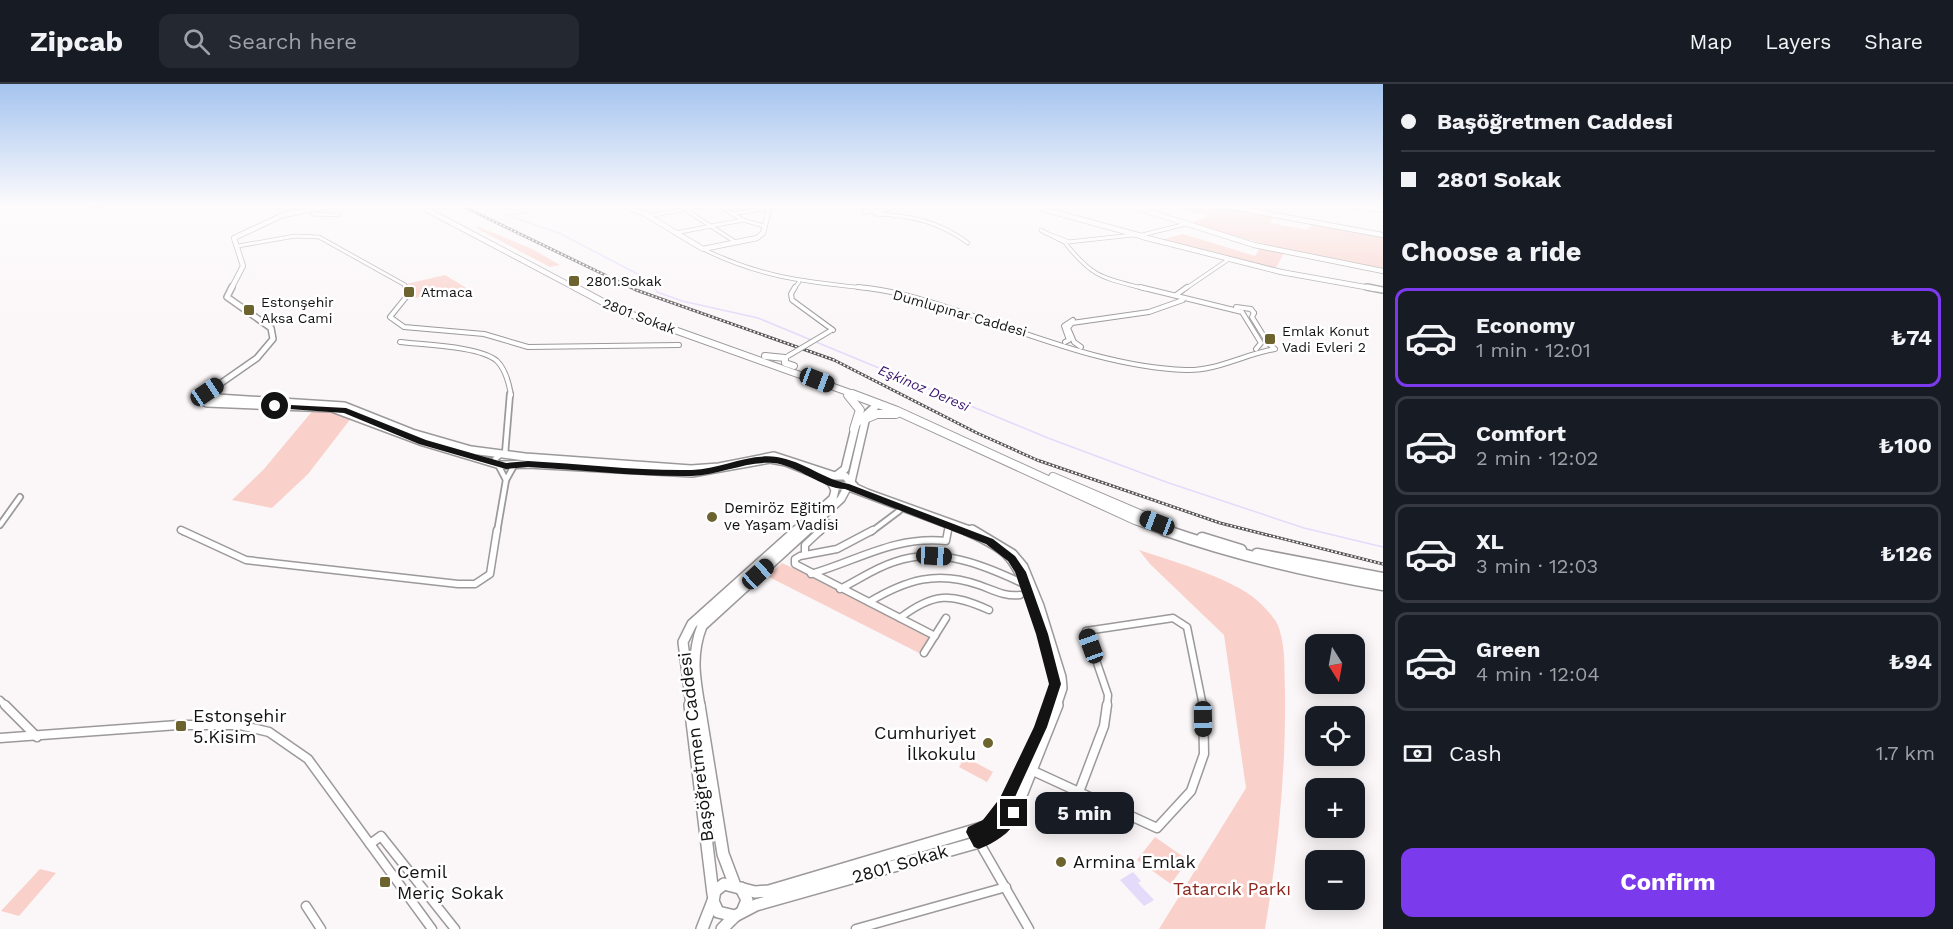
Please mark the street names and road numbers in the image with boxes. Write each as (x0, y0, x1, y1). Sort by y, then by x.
street label: Dumlupınar Caddesi (891, 286, 1029, 340)
street label: 2801 Sokak (600, 295, 678, 337)
street label: Başöğretmen Caddesi (673, 651, 718, 843)
street label: 2801 Sokak (850, 840, 950, 887)

